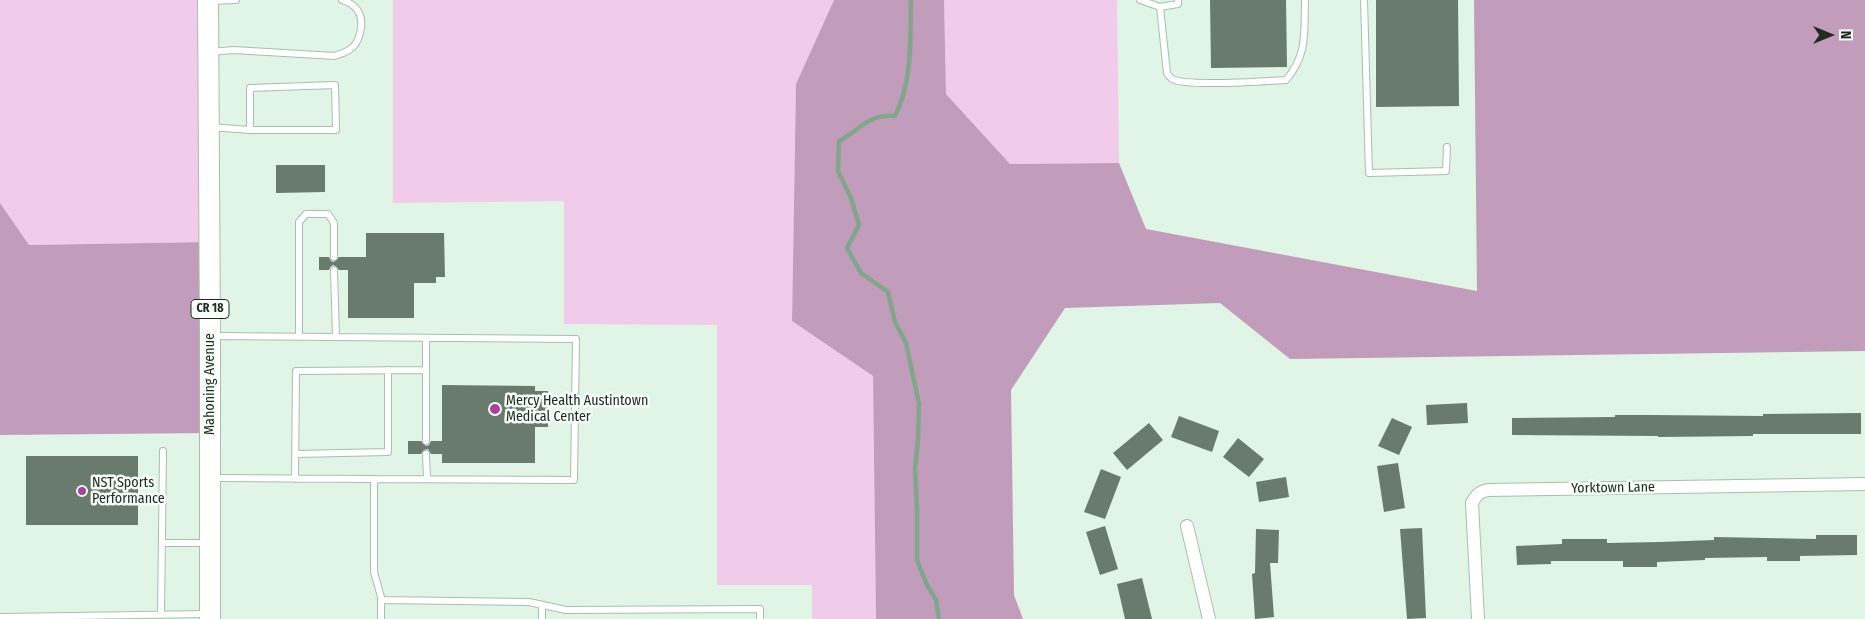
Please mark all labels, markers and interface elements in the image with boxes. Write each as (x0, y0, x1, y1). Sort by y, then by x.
north arrow (1805, 10, 1855, 60)
text: N (1837, 31, 1854, 39)
road number: CR 18 (191, 300, 229, 318)
street label: Mahoning Avenue (202, 333, 218, 435)
place label: Mercy Health Austintown Medical Center (506, 393, 648, 426)
marker: Mercy Health Austintown Medical Center (488, 402, 502, 416)
place label: NST Sports Performance (92, 475, 165, 508)
street label: Yorktown Lane (1571, 479, 1655, 497)
marker: NST Sports Performance (76, 485, 88, 497)

